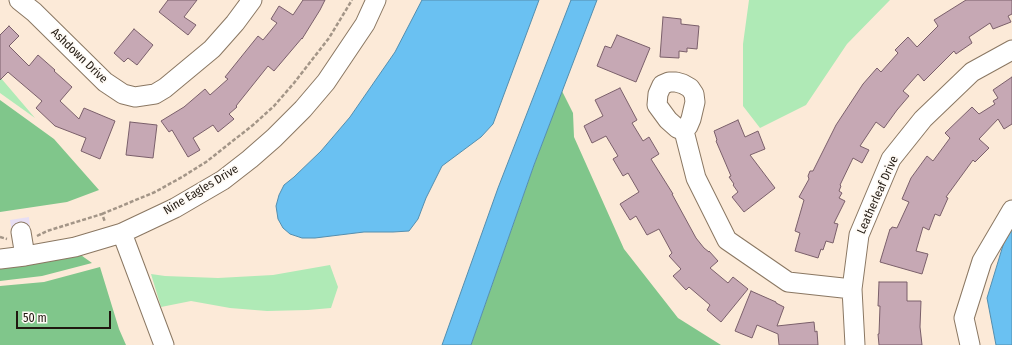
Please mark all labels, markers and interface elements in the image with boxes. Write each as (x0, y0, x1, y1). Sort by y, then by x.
street label: Ashdown Drive (48, 25, 110, 87)
street label: Leatherleaf Drive (854, 154, 902, 236)
street label: Nine Eagles Drive (161, 162, 241, 218)
scale bar (18, 303, 113, 329)
text: 50 m (23, 311, 47, 325)

